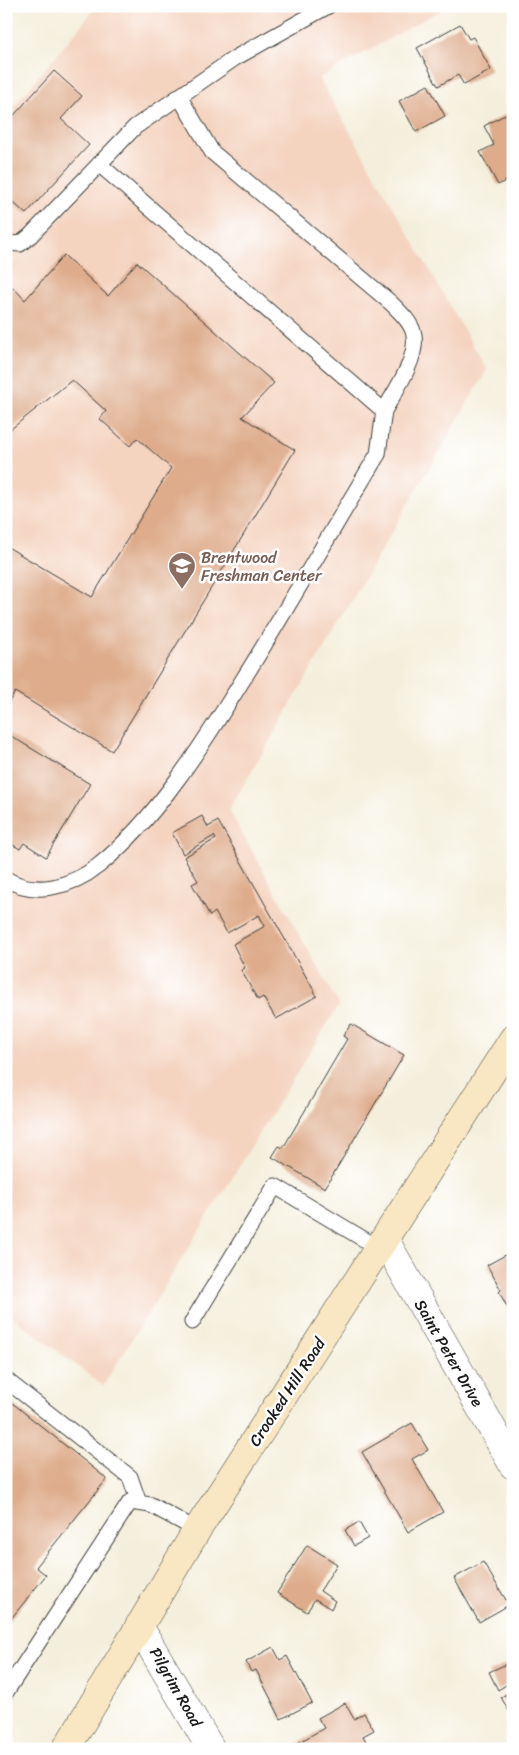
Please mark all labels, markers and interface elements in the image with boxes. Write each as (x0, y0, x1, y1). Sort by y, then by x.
place label: Brentwood Freshman Center (201, 543, 323, 590)
school or university icon: Brentwood Freshman Center (167, 551, 197, 590)
street label: Saint Peter Drive (406, 1294, 492, 1413)
street label: Crooked Hill Road (241, 1330, 334, 1452)
street label: Pilgrim Road (141, 1642, 211, 1734)

